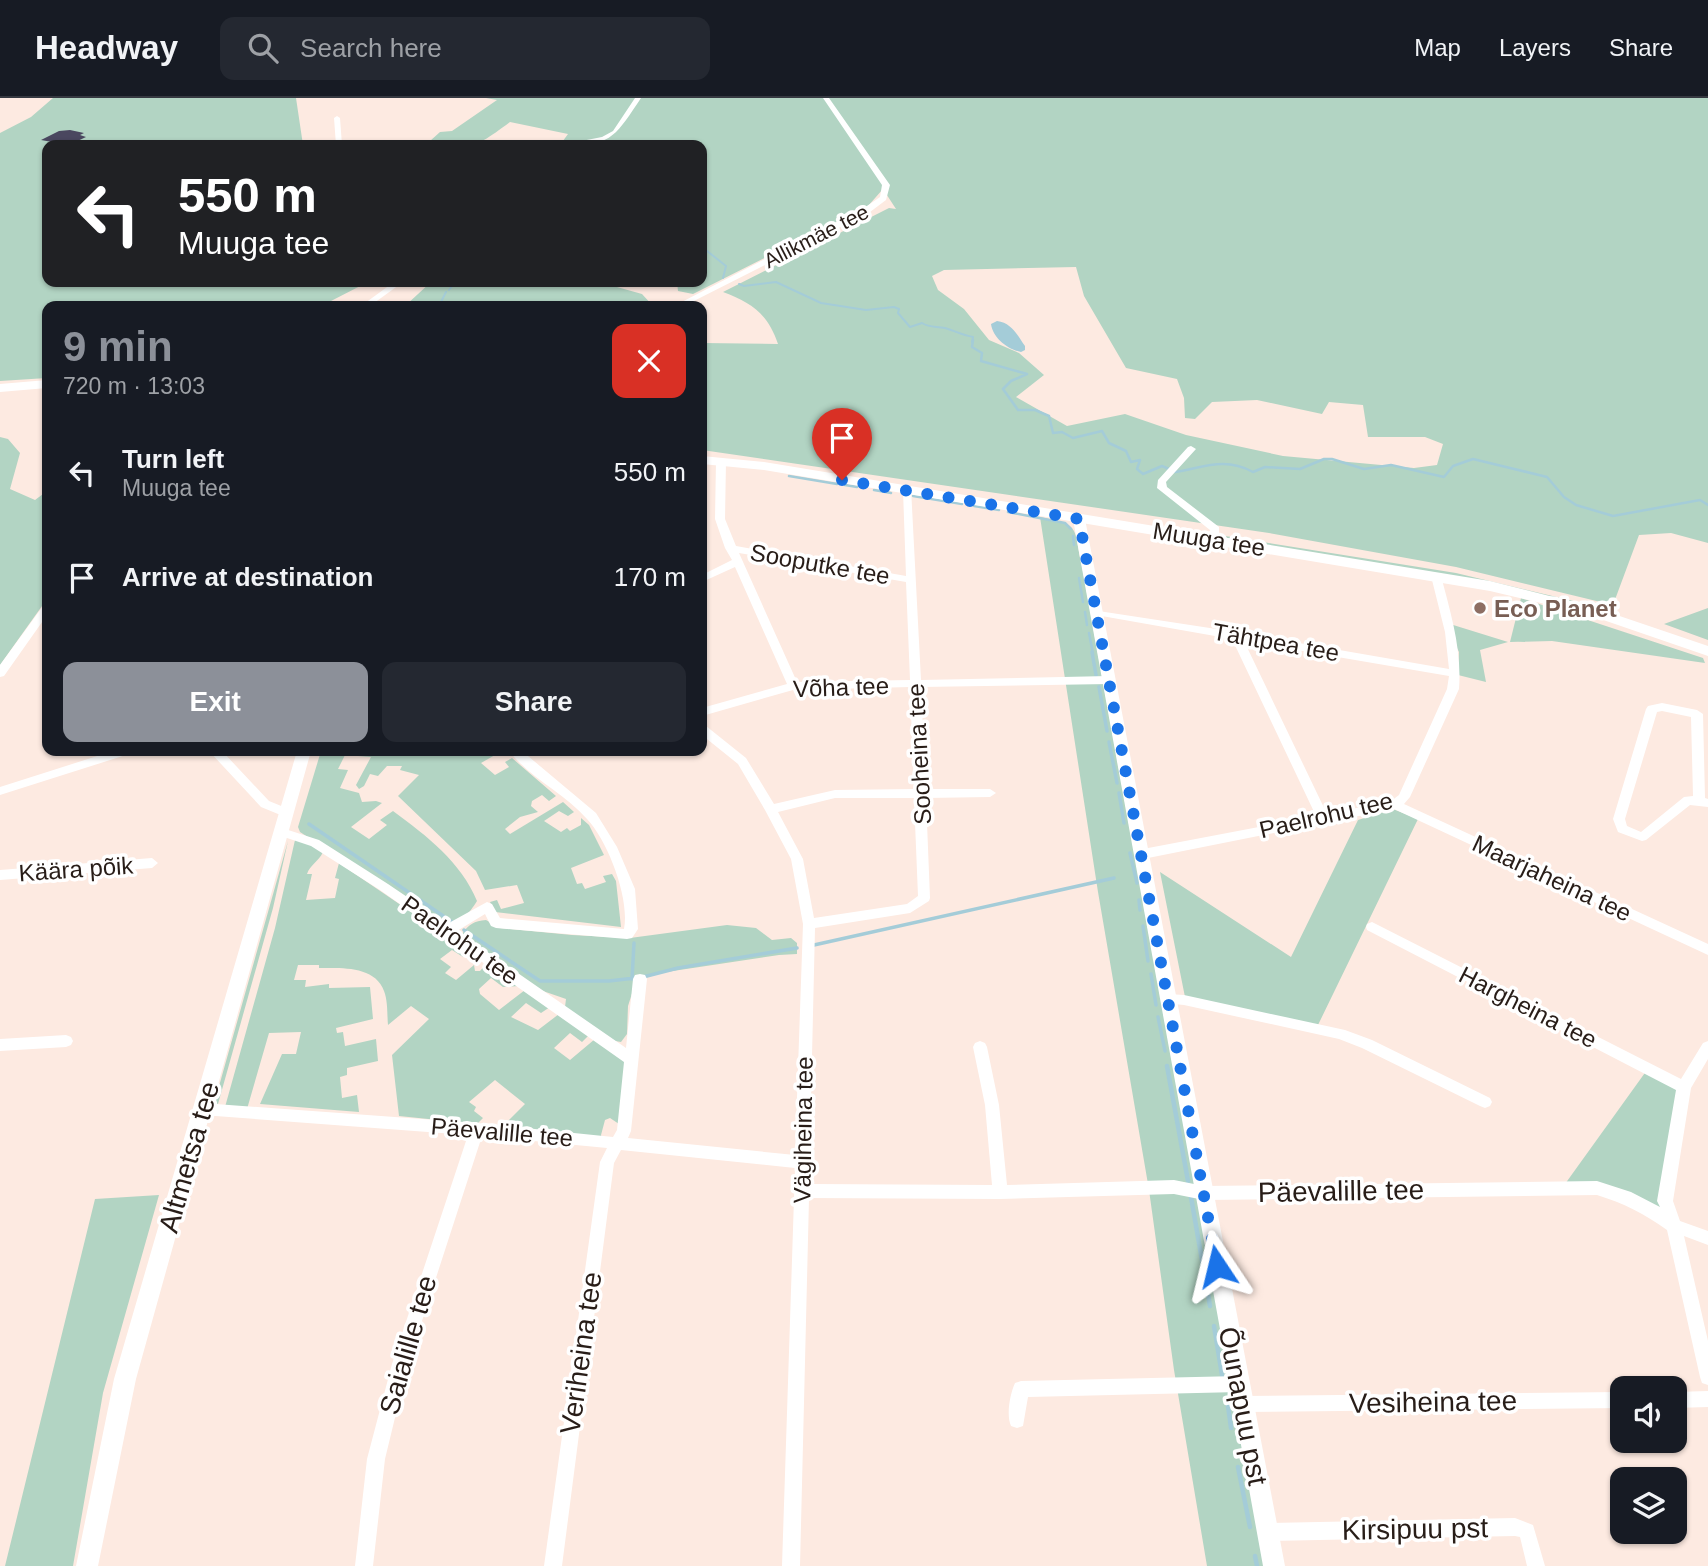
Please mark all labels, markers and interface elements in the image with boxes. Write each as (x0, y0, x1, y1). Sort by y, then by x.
search box (220, 17, 710, 80)
text: Headway (35, 29, 178, 66)
icon: search (244, 29, 282, 67)
text: Search here (300, 33, 442, 63)
text: Map (1414, 34, 1461, 61)
text: Layers (1499, 34, 1571, 61)
text: Share (1609, 34, 1673, 61)
icon: left (63, 168, 154, 259)
text: 550 m (178, 168, 317, 222)
street label: Allikmäe tee (760, 200, 872, 272)
text: Muuga tee (178, 225, 329, 261)
text: 9 min (63, 323, 173, 370)
button: close (612, 324, 686, 398)
text: 720 m · 13:03 (63, 373, 205, 399)
pin (812, 408, 872, 480)
icon: arrive (823, 419, 861, 457)
text: Turn left (122, 444, 224, 474)
icon: left (63, 454, 101, 492)
text: 550 m (614, 457, 686, 487)
text: Muuga tee (122, 475, 231, 501)
street label: Muuga tee (1151, 517, 1267, 561)
street label: Sooputke tee (748, 538, 892, 590)
icon: arrive (63, 559, 101, 597)
text: Arrive at destination (122, 562, 373, 592)
text: 170 m (614, 562, 686, 592)
place label: Eco Planet (1494, 595, 1617, 622)
marker: Eco Planet (1472, 600, 1488, 616)
street label: Tähtpea tee (1211, 618, 1341, 666)
button: Exit (63, 662, 368, 742)
button: Share (382, 662, 686, 742)
street label: Võha tee (793, 672, 889, 702)
street label: Sooheina tee (902, 683, 936, 825)
street label: Paelrohu tee (1257, 787, 1395, 843)
street label: Maarjaheina tee (1468, 829, 1636, 927)
street label: Käära põik (18, 851, 135, 886)
street label: Paelrohu tee (397, 890, 523, 990)
street label: Hargheina tee (1455, 961, 1601, 1053)
street label: Vägiheina tee (788, 1056, 818, 1204)
street label: Altmetsa tee (153, 1078, 225, 1236)
street label: Päevalille tee (430, 1112, 574, 1152)
street label: Päevalille tee (1257, 1174, 1425, 1208)
position arrow (1180, 1229, 1254, 1303)
street label: Veriheina tee (554, 1270, 608, 1436)
street label: Saialille tee (373, 1272, 443, 1418)
street label: Õunapuu pst (1212, 1324, 1274, 1488)
map controls (1610, 1376, 1687, 1544)
button: sound (1610, 1376, 1687, 1453)
street label: Vesiheina tee (1349, 1385, 1517, 1419)
button: layers (1610, 1467, 1687, 1544)
street label: Kirsipuu pst (1342, 1512, 1489, 1546)

